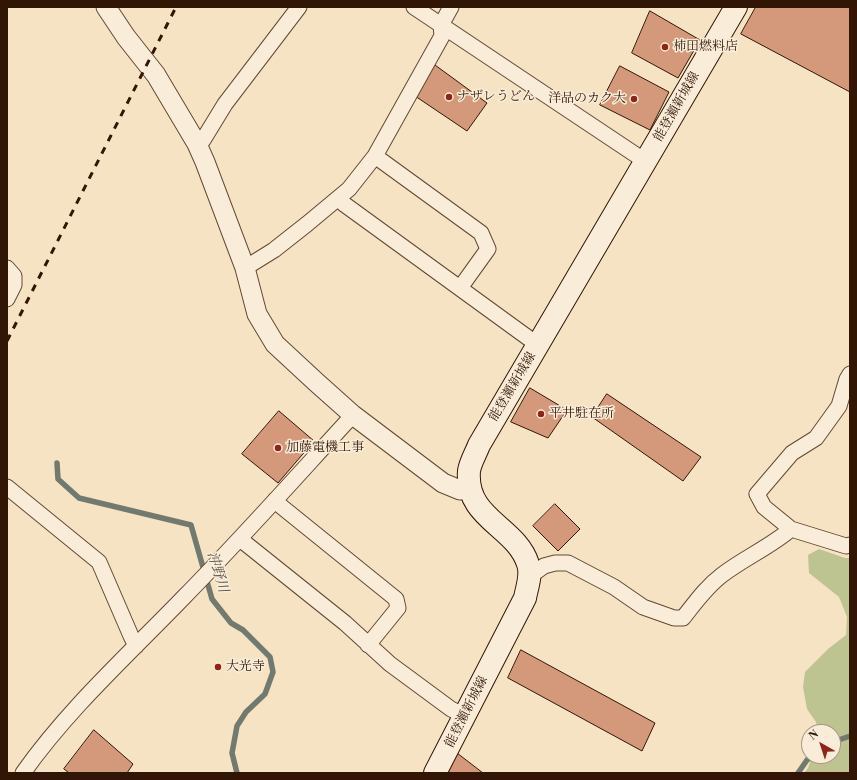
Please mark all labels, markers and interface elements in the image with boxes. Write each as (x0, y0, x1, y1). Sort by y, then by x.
place label: 柿田燃料店 (673, 39, 738, 55)
marker: 柿田燃料店 (660, 42, 670, 52)
street label: 能登瀬新城線 (651, 69, 703, 145)
place label: ナザレうどん (457, 89, 535, 105)
place label: 洋品のカク大 (548, 91, 626, 107)
marker: ナザレうどん (444, 92, 454, 102)
marker: 洋品のカク大 (629, 94, 639, 104)
street label: 能登瀬新城線 (486, 350, 540, 424)
place label: 平井駐在所 (549, 406, 614, 422)
marker: 平井駐在所 (536, 409, 546, 419)
place label: 加藤電機工事 (286, 440, 364, 456)
marker: 加藤電機工事 (273, 443, 283, 453)
water label: 沖野川 (203, 549, 231, 595)
place label: 大光寺 (226, 659, 265, 675)
marker: 大光寺 (213, 662, 223, 672)
street label: 能登瀬新城線 (442, 674, 492, 750)
north arrow (801, 724, 841, 764)
text: N (806, 727, 822, 744)

